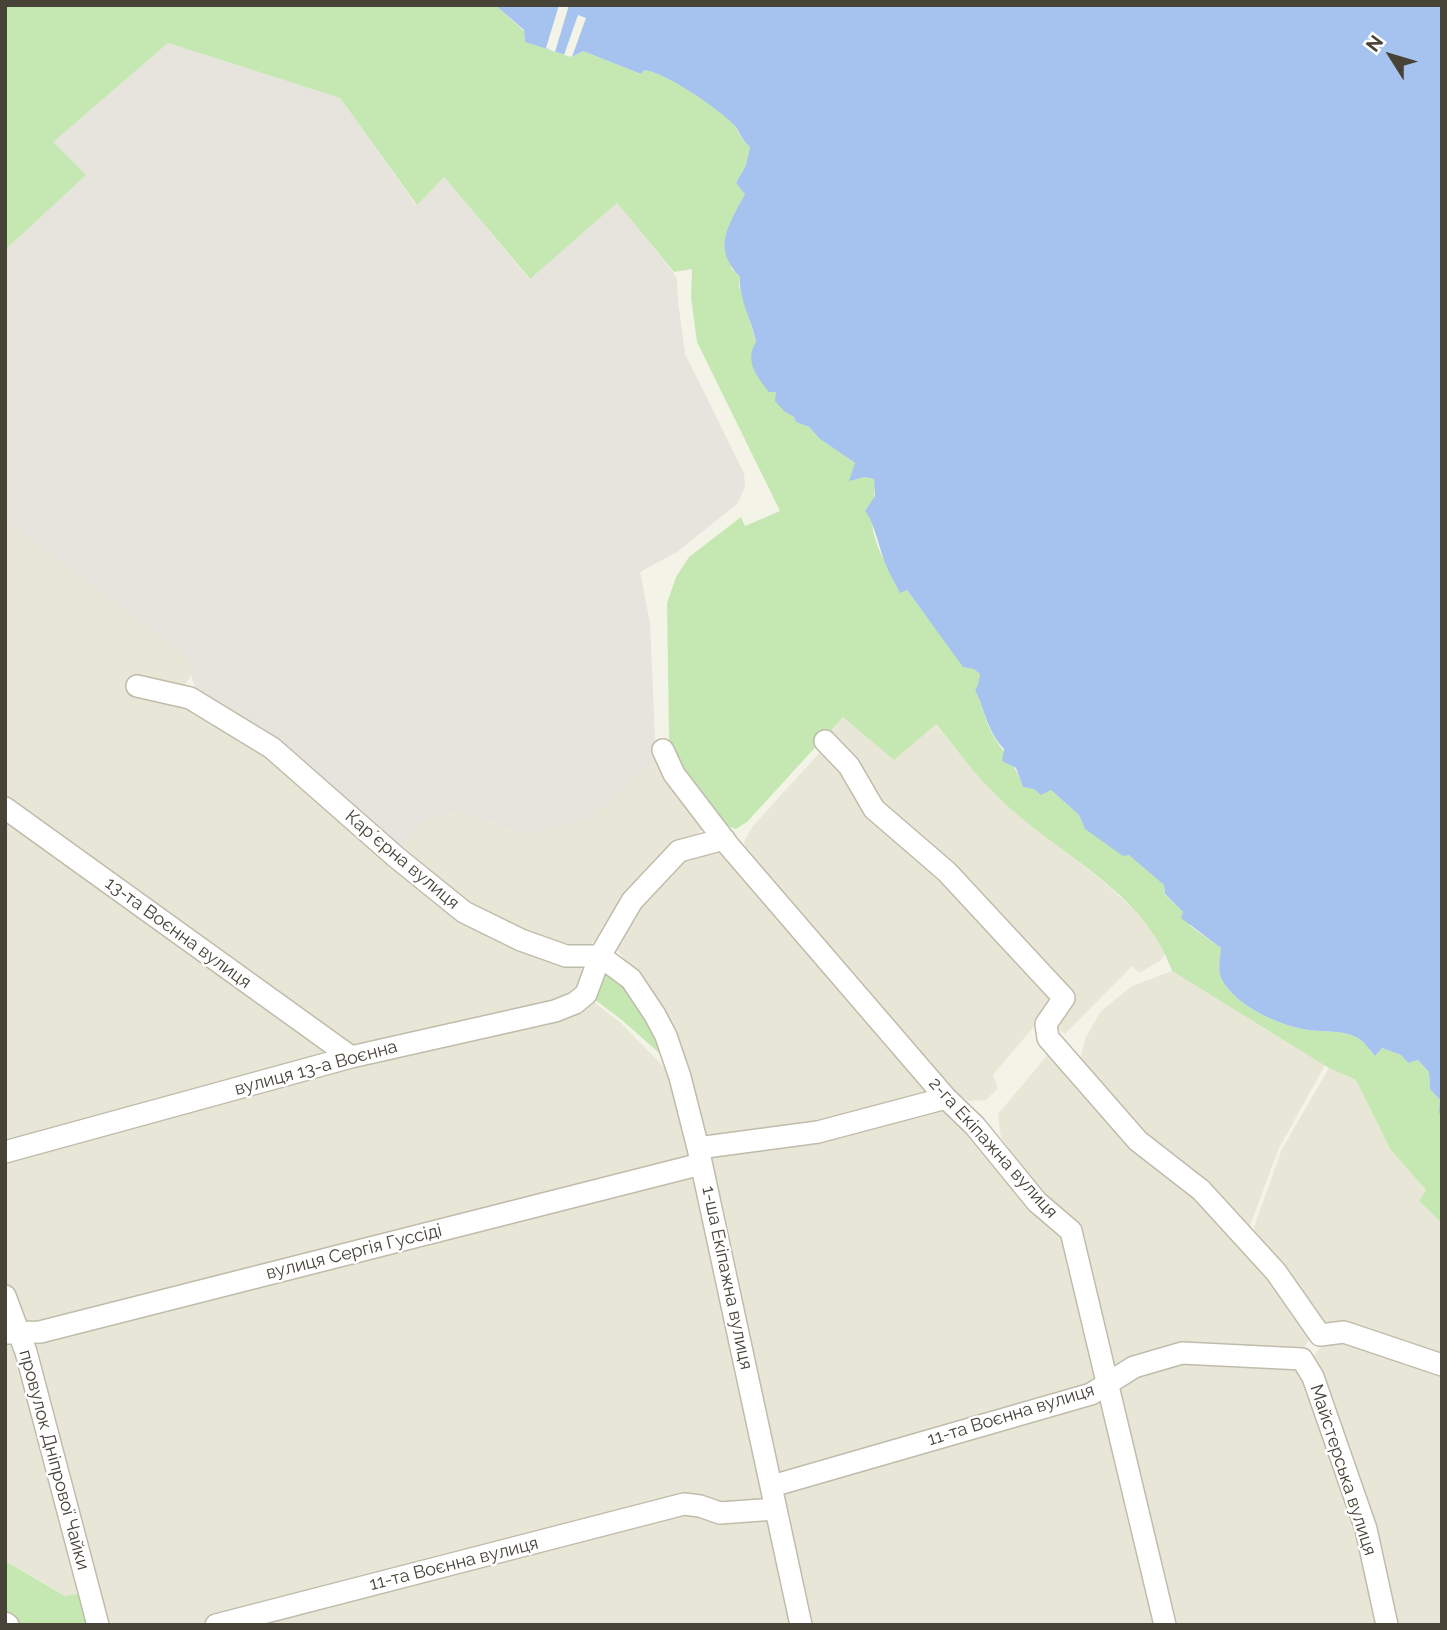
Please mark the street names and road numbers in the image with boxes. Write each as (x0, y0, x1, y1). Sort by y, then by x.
street label: Карʼєрна вулиця (341, 806, 463, 914)
street label: 13-та Воєнна вулиця (101, 873, 255, 993)
street label: вулиця 13-а Воєнна (232, 1036, 400, 1100)
street label: 2-га Екіпажна вулиця (924, 1073, 1062, 1223)
street label: 1-ша Екіпажна вулиця (697, 1184, 757, 1372)
street label: вулиця Сергія Гуссіді (264, 1220, 444, 1284)
street label: провулок Дніпрової Чайки (14, 1347, 94, 1573)
street label: 11-та Воєнна вулиця (925, 1379, 1097, 1451)
street label: Майстерська вулиця (1305, 1382, 1381, 1558)
street label: 11-та Воєнна вулиця (367, 1533, 541, 1595)

